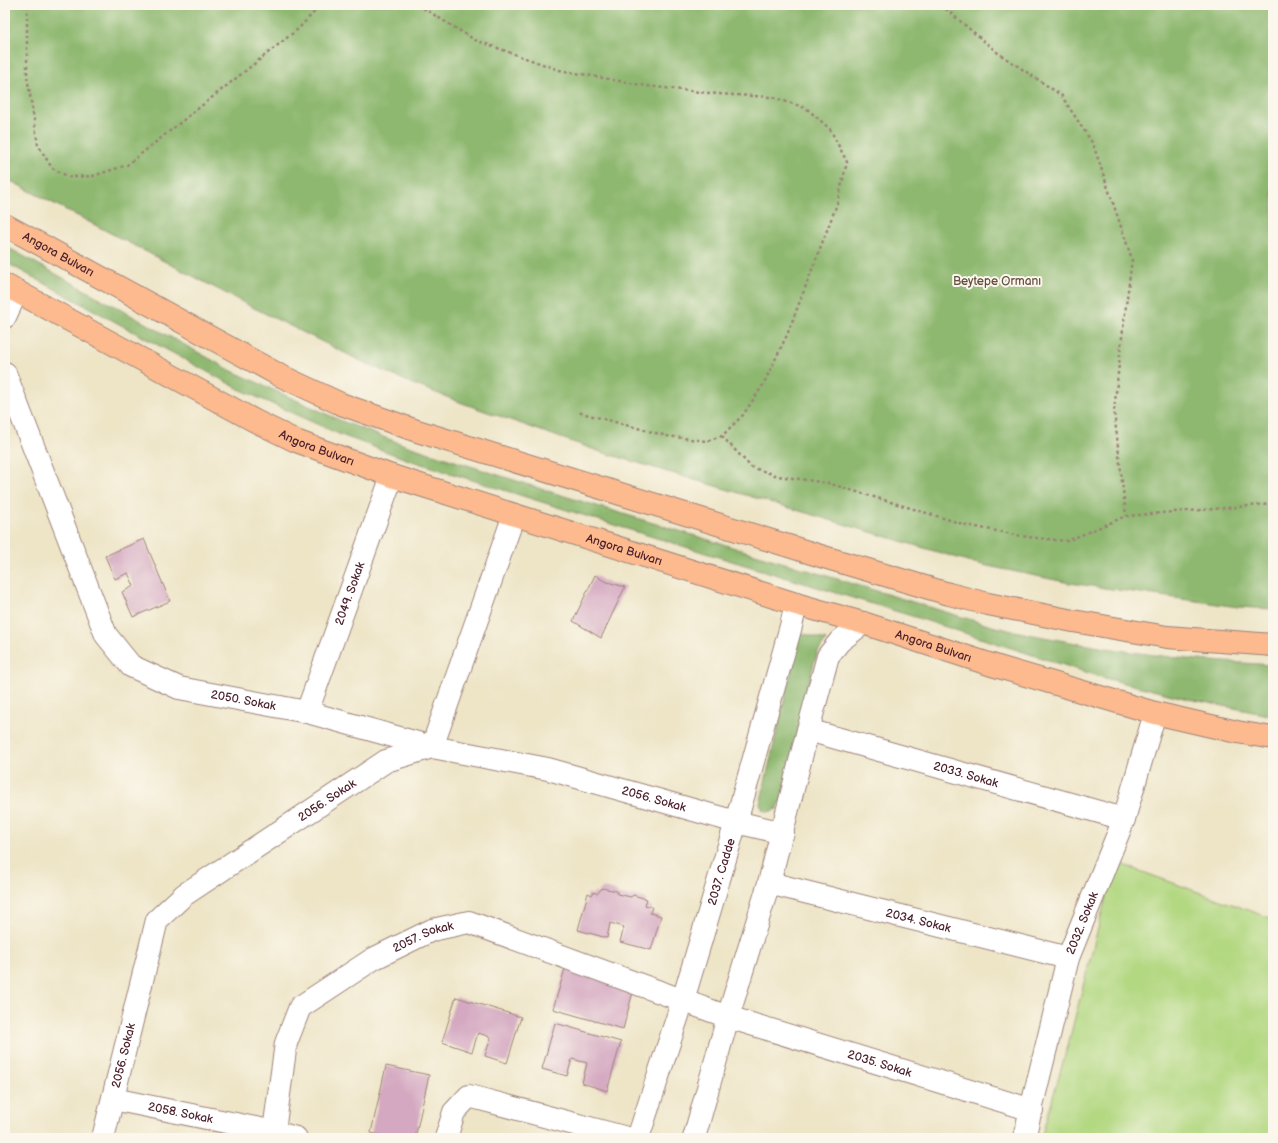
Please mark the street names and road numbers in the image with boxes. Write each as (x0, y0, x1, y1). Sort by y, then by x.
street label: Angora Bulvarı (20, 229, 97, 280)
street label: Angora Bulvarı (277, 426, 356, 469)
street label: Angora Bulvarı (584, 530, 664, 569)
street label: 2049. Sokak (331, 560, 368, 627)
street label: Angora Bulvarı (893, 627, 974, 665)
street label: 2050. Sokak (210, 687, 277, 714)
street label: 2033. Sokak (932, 758, 1000, 791)
street label: 2056. Sokak (295, 776, 359, 825)
street label: 2056. Sokak (620, 783, 688, 815)
street label: 2037. Cadde (704, 836, 738, 907)
street label: 2032. Sokak (1063, 889, 1102, 957)
street label: 2034. Sokak (884, 905, 953, 936)
street label: 2057. Sokak (390, 918, 455, 956)
street label: 2056. Sokak (108, 1021, 139, 1089)
street label: 2035. Sokak (846, 1047, 914, 1080)
street label: 2058. Sokak (147, 1099, 214, 1127)

